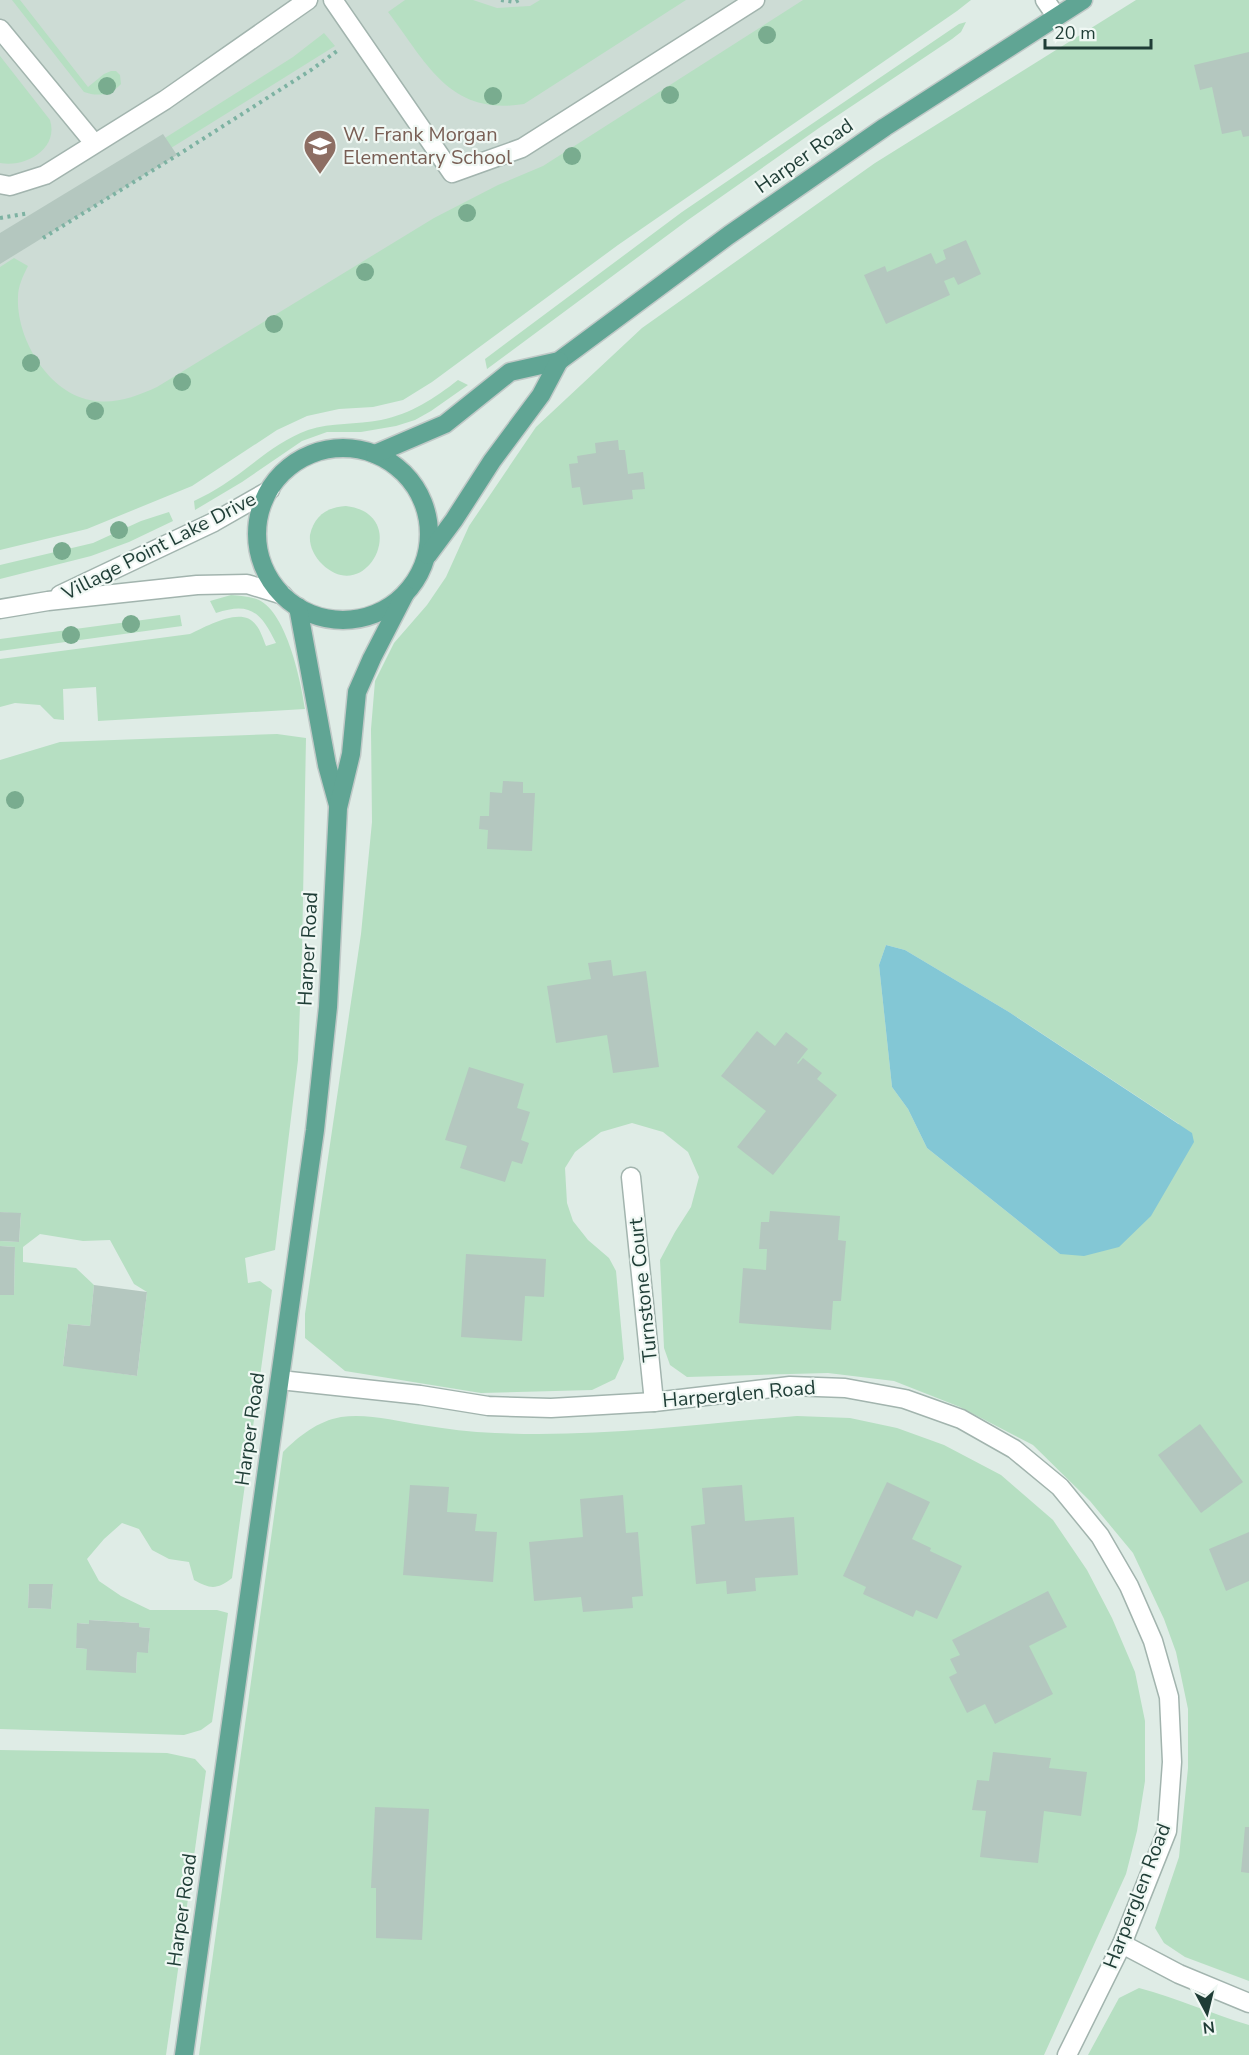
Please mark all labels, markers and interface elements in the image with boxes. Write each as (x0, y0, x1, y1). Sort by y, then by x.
scale bar (1045, 12, 1152, 50)
text: 20 m (1054, 21, 1096, 45)
street label: Harper Road (750, 112, 858, 200)
place label: W. Frank Morgan Elementary School (343, 121, 512, 171)
school or university icon: W. Frank Morgan Elementary School (302, 128, 338, 175)
street label: Village Point Lake Drive (57, 485, 261, 607)
street label: Harper Road (292, 891, 324, 1007)
street label: Turnstone Court (622, 1216, 664, 1363)
street label: Harper Road (229, 1371, 271, 1487)
street label: Harperglen Road (661, 1374, 817, 1414)
street label: Harperglen Road (1097, 1819, 1177, 1973)
street label: Harper Road (161, 1852, 203, 1968)
north arrow (1177, 1983, 1237, 2043)
text: N (1201, 2015, 1216, 2039)

